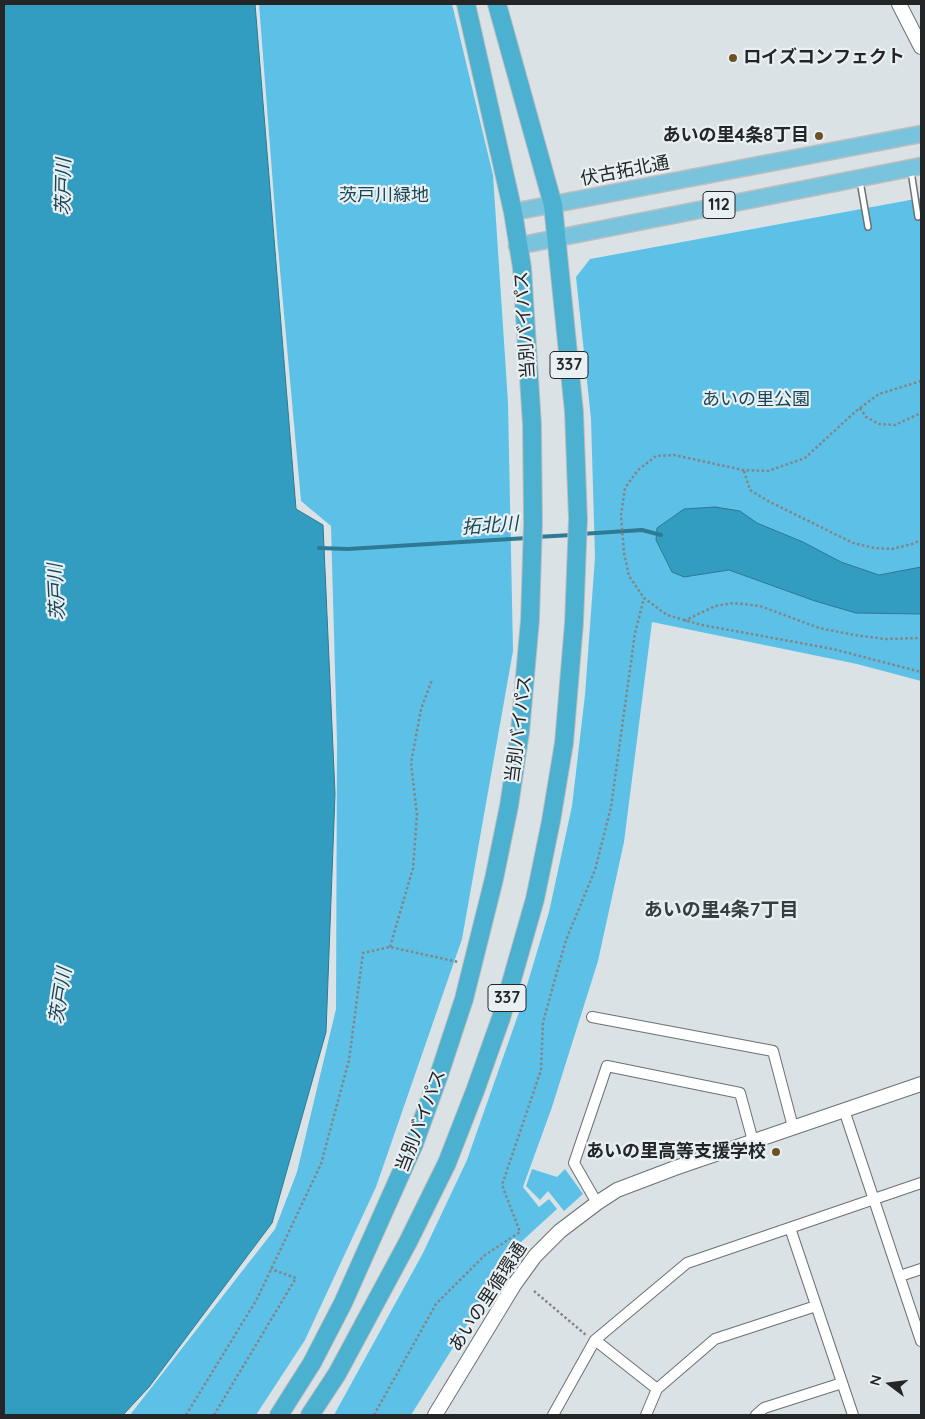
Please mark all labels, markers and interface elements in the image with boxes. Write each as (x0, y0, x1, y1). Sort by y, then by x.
place label: ロイズコンフェクト (743, 47, 905, 69)
marker: ロイズコンフェクト (727, 52, 739, 64)
place label: あいの里4条8丁目 (663, 125, 809, 147)
marker: あいの里4条8丁目 (813, 130, 825, 142)
street label: 伏古拓北通 (579, 152, 671, 190)
water label: 茨戸川 (52, 158, 76, 216)
park label: 茨戸川緑地 (339, 185, 429, 207)
road number: 112 (703, 192, 735, 218)
street label: 当別バイパス (510, 270, 540, 380)
road number: 337 (550, 352, 588, 378)
park label: あいの里公園 (702, 389, 810, 411)
water label: 拓北川 (461, 513, 519, 539)
water label: 茨戸川 (44, 563, 70, 621)
street label: 当別バイパス (502, 674, 536, 784)
district label: あいの里4条7丁目 (644, 899, 798, 921)
water label: 茨戸川 (45, 966, 77, 1026)
road number: 337 (488, 984, 526, 1011)
street label: 当別バイパス (392, 1067, 450, 1175)
place label: あいの里高等支援学校 (586, 1141, 766, 1163)
marker: あいの里高等支援学校 (770, 1146, 782, 1158)
street label: あいの里循環通 (445, 1238, 531, 1356)
north arrow (865, 1359, 915, 1409)
text: N (865, 1373, 886, 1387)

